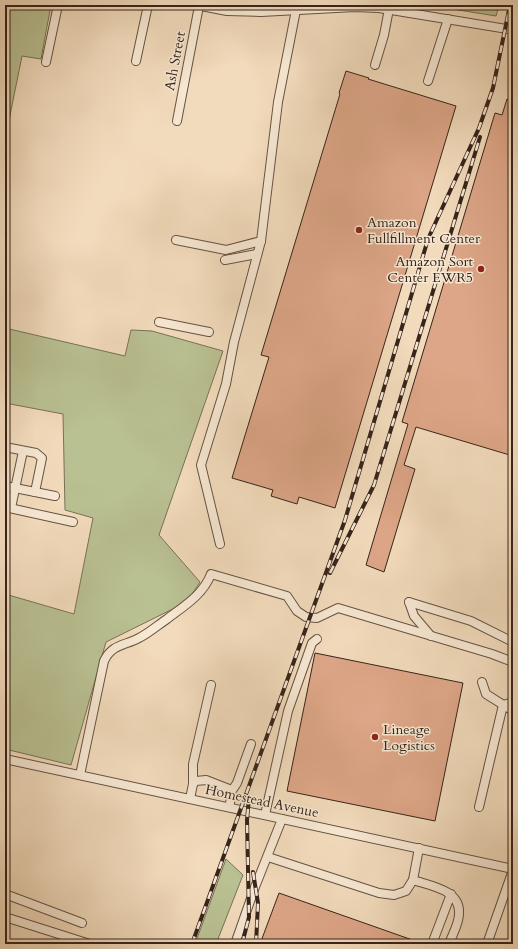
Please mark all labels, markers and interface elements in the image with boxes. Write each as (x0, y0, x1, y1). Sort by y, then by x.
street label: Ash Street (160, 29, 190, 92)
place label: Amazon Fullfillment Center (367, 213, 481, 248)
marker: Amazon Fullfillment Center (354, 225, 364, 235)
place label: Amazon Sort Center EWR5 (387, 252, 474, 287)
marker: Amazon Sort Center EWR5 (476, 264, 486, 274)
place label: Lineage Logistics (383, 720, 435, 755)
marker: Lineage Logistics (370, 732, 380, 742)
street label: Homestead Avenue (203, 780, 321, 822)

